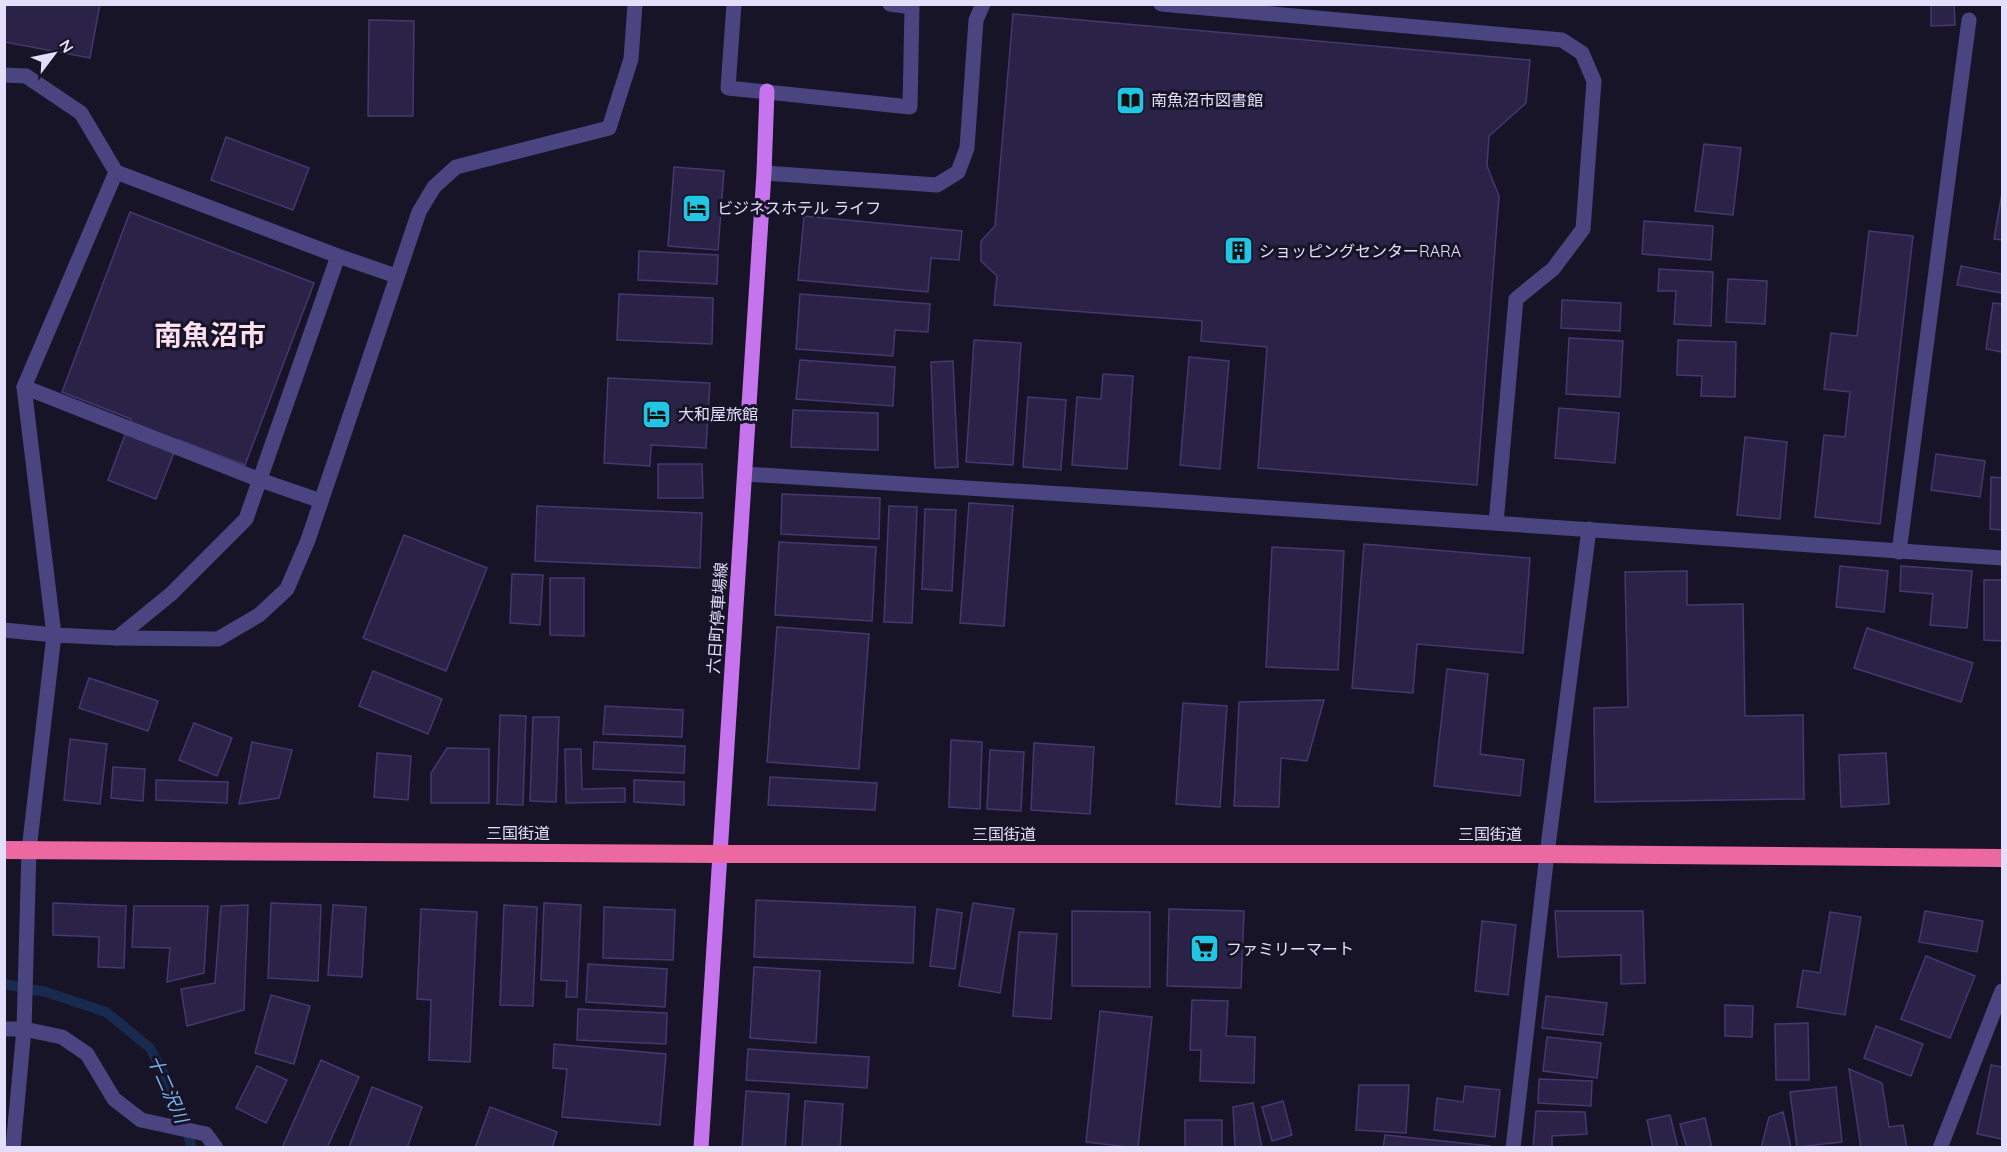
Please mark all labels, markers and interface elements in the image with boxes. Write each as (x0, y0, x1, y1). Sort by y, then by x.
north arrow (24, 24, 84, 84)
text: N (55, 36, 78, 56)
library icon: 南魚沼市図書館 (1114, 84, 1146, 116)
place label: 南魚沼市図書館 (1151, 90, 1263, 110)
hotel icon: ビジネスホテル ライフ (680, 192, 712, 224)
place label: ビジネスホテル ライフ (717, 198, 881, 218)
building icon: ショッピングセンターRARA (1222, 235, 1254, 267)
place label: ショッピングセンターRARA (1259, 241, 1461, 261)
district label: 南魚沼市 (154, 317, 266, 352)
hotel icon: 大和屋旅館 (641, 398, 673, 430)
place label: 大和屋旅館 (678, 404, 758, 424)
street label: 六日町停車場線 (703, 561, 731, 675)
street label: 三国街道 (486, 823, 550, 843)
street label: 三国街道 (972, 824, 1036, 844)
street label: 三国街道 (1458, 824, 1522, 844)
supermarket icon: ファミリーマート (1189, 933, 1221, 965)
place label: ファミリーマート (1226, 939, 1354, 959)
water label: 十二沢川 (143, 1051, 194, 1128)

